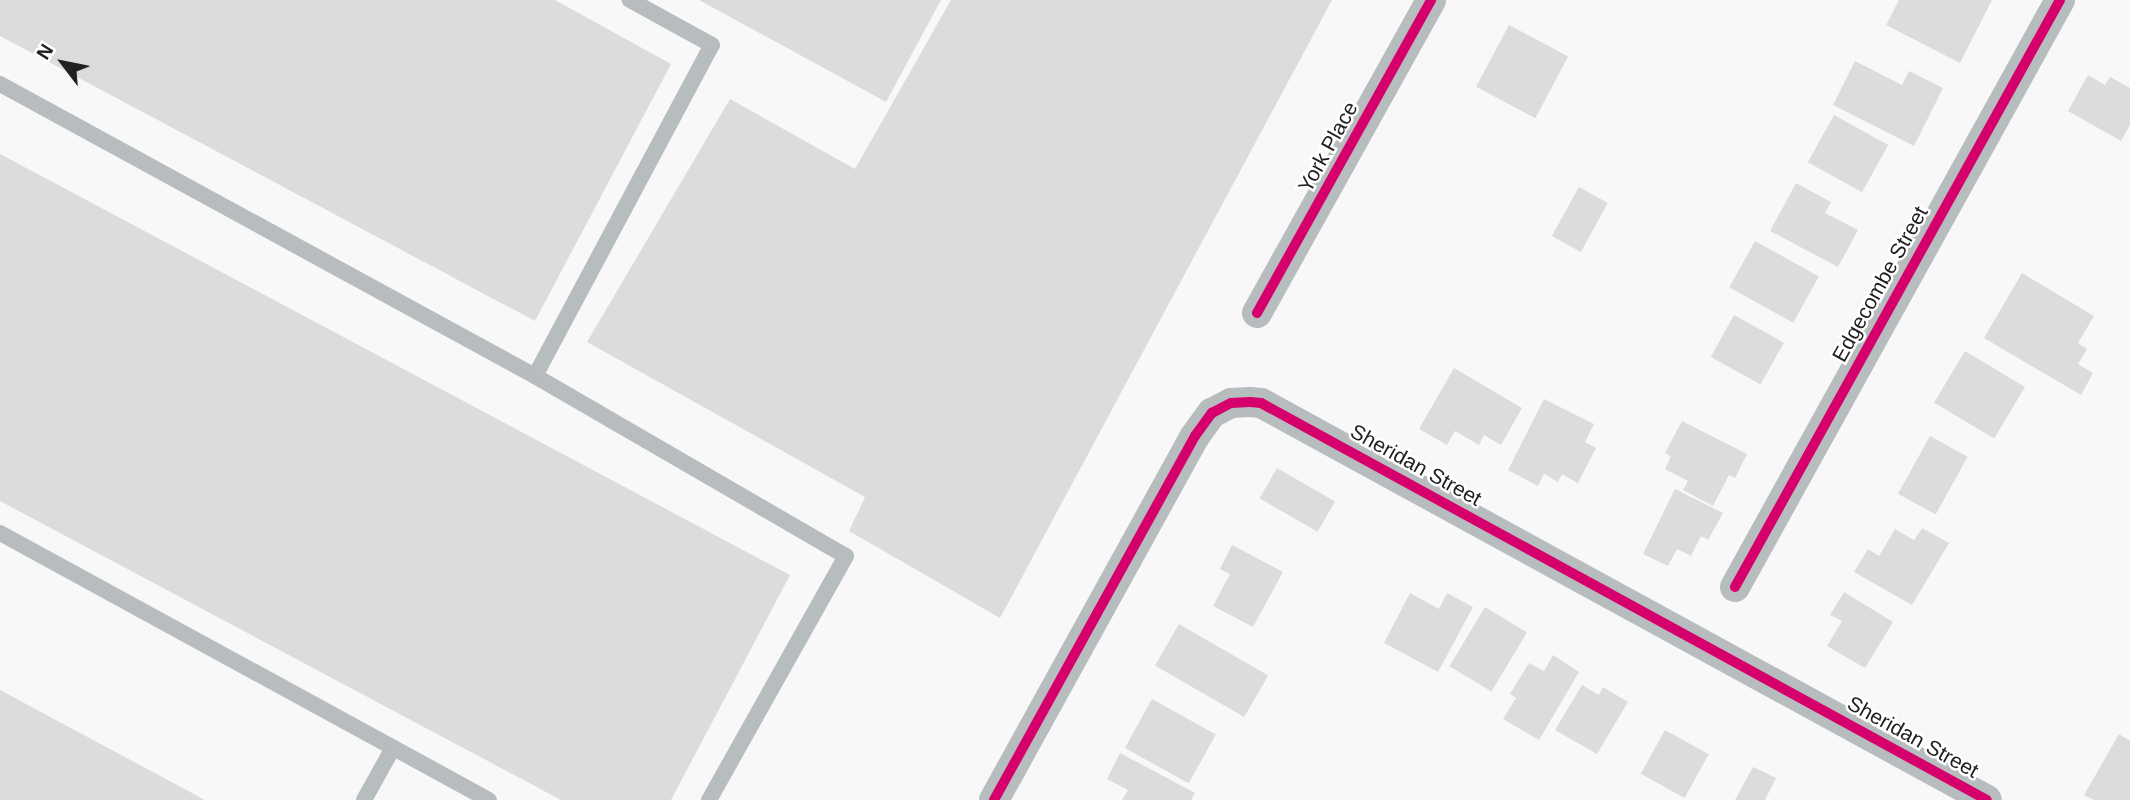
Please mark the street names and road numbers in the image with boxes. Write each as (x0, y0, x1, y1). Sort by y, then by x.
street label: York Place (1293, 97, 1363, 197)
street label: Edgecombe Street (1827, 202, 1933, 366)
street label: Sheridan Street (1346, 419, 1486, 511)
street label: Sheridan Street (1843, 691, 1983, 783)

